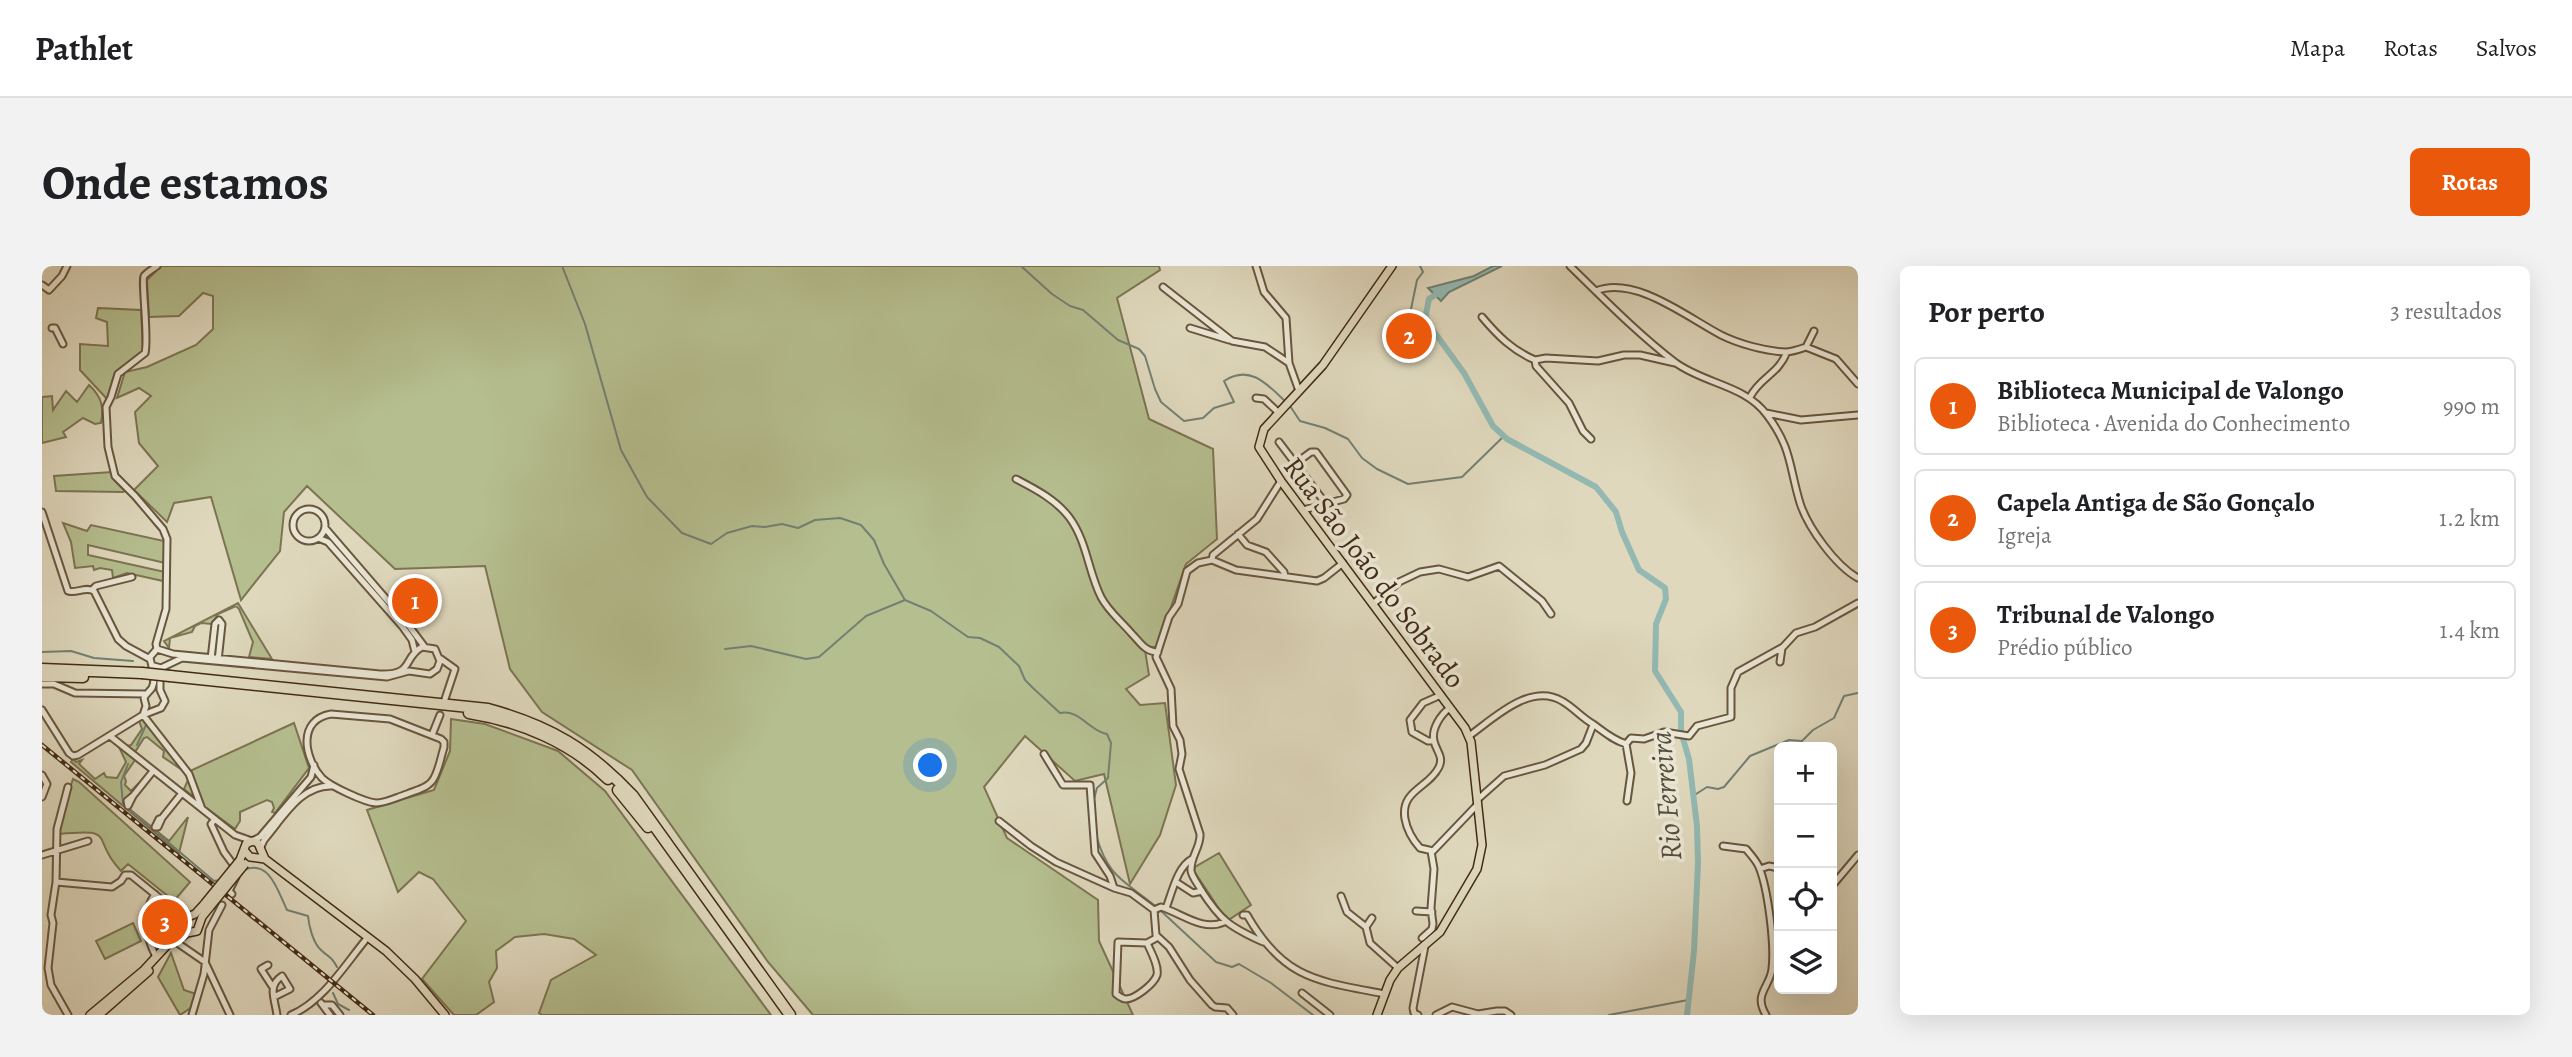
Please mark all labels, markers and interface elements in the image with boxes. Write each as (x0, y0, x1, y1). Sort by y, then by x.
text: Pathlet (35, 26, 133, 71)
text: Mapa (2290, 32, 2345, 64)
text: Rotas (2383, 32, 2438, 64)
text: Salvos (2476, 32, 2537, 64)
button: Rotas (2410, 148, 2530, 216)
text: Onde estamos (42, 149, 329, 216)
text: Por perto (1928, 292, 2045, 332)
text: 3 resultados (2390, 296, 2502, 327)
pin: 2 (1386, 310, 1432, 362)
text: Biblioteca Municipal de Valongo (1997, 373, 2344, 408)
text: 1 (1949, 391, 1957, 422)
text: 990 m (2443, 391, 2500, 422)
text: Biblioteca · Avenida do Conhecimento (1997, 408, 2350, 439)
street label: Rua São João do Sobrado (1275, 449, 1474, 696)
text: Capela Antiga de São Gonçalo (1997, 485, 2315, 520)
text: 2 (1947, 503, 1959, 534)
text: 1.2 km (2439, 503, 2500, 534)
text: Igreja (1997, 520, 2052, 551)
pin: 1 (392, 575, 438, 627)
text: Tribunal de Valongo (1997, 597, 2215, 632)
text: 3 (1948, 615, 1958, 646)
text: 1.4 km (2440, 615, 2500, 646)
text: Prédio público (1997, 632, 2132, 663)
water label: Rio Ferreira (1640, 729, 1692, 862)
map controls (1774, 742, 1837, 994)
button: + (1774, 742, 1837, 805)
your location (913, 748, 947, 782)
button: − (1774, 805, 1837, 868)
button: locate (1774, 868, 1837, 931)
pin: 3 (142, 896, 188, 948)
button: layers (1774, 931, 1837, 994)

